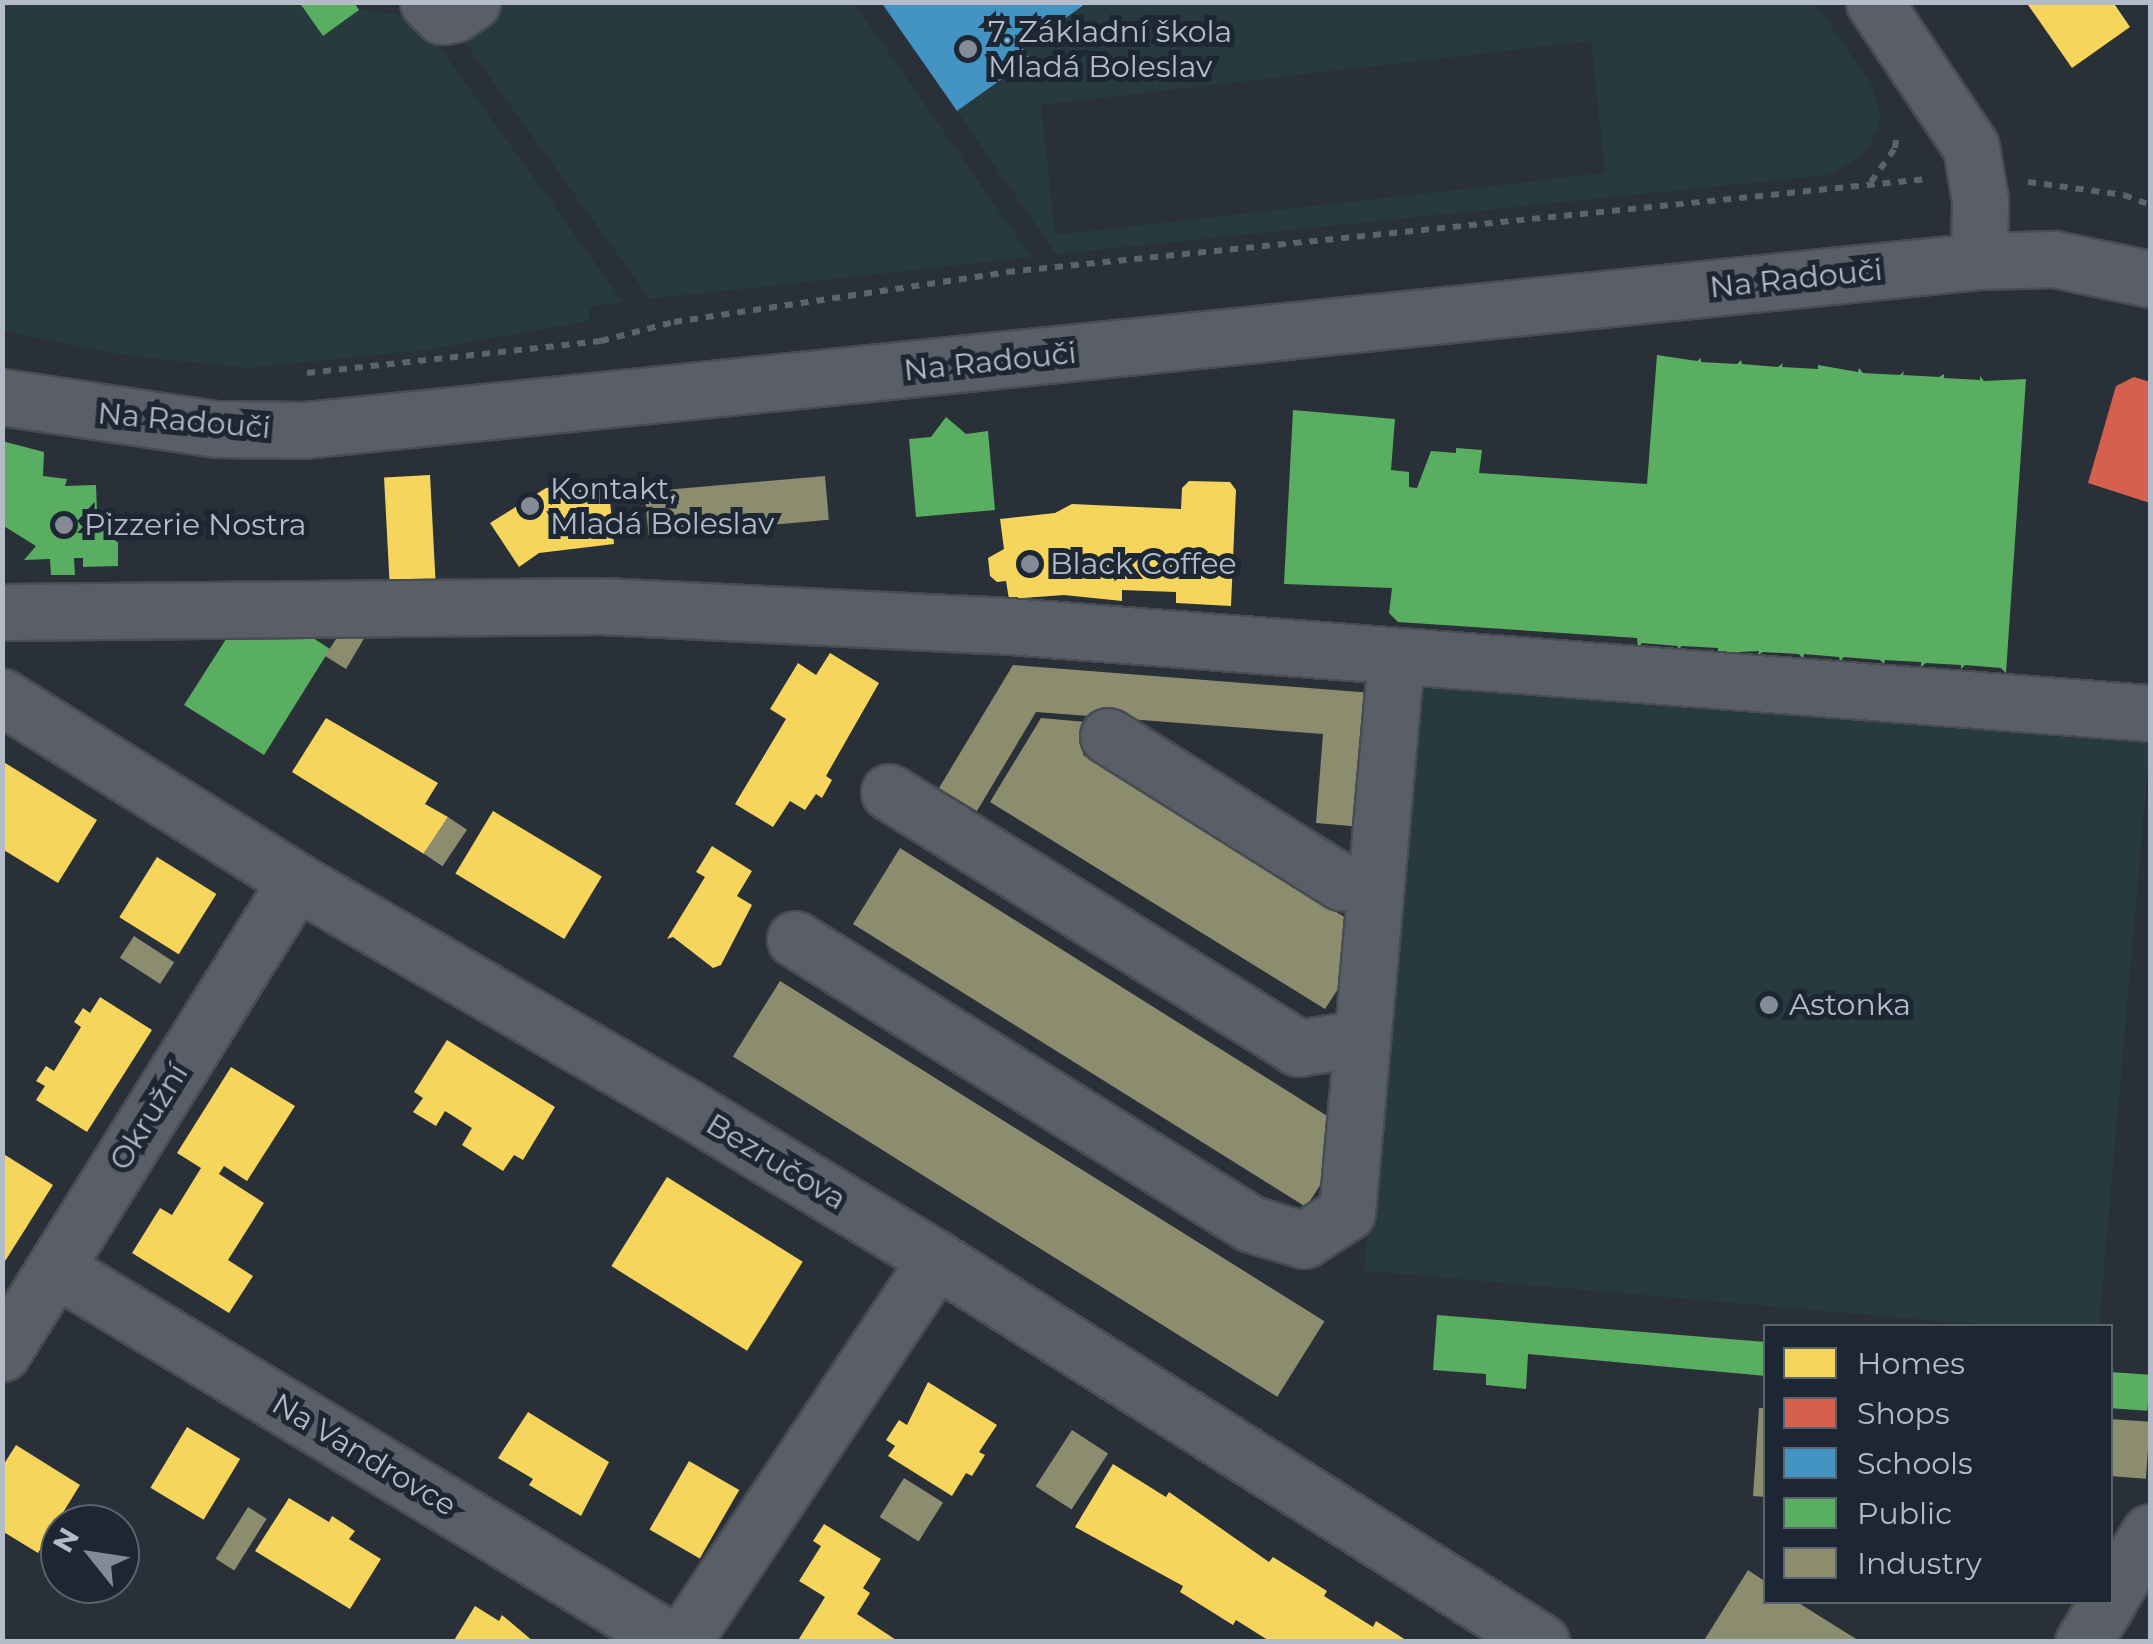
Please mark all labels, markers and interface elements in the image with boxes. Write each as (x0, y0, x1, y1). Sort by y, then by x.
place label: 7. Základní škola Mladá Boleslav (988, 14, 1232, 84)
marker: 7. Základní škola Mladá Boleslav (957, 38, 979, 60)
street label: Na Radouči (1708, 252, 1884, 306)
street label: Na Radouči (902, 335, 1078, 389)
street label: Na Radouči (96, 396, 272, 446)
place label: Kontakt, Mladá Boleslav (550, 471, 774, 542)
marker: Kontakt, Mladá Boleslav (519, 495, 541, 517)
place label: Pizzerie Nostra (84, 507, 307, 543)
marker: Pizzerie Nostra (53, 514, 75, 536)
place label: Black Coffee (1050, 546, 1237, 582)
marker: Black Coffee (1019, 553, 1041, 575)
place label: Astonka (1789, 987, 1911, 1023)
marker: Astonka (1758, 994, 1780, 1016)
street label: Okružní (102, 1057, 196, 1177)
street label: Bezručova (700, 1106, 852, 1218)
legend (1763, 1324, 2113, 1604)
text: Homes (1857, 1345, 1965, 1382)
street label: Na Vandrovce (266, 1386, 462, 1524)
text: Shops (1857, 1395, 1950, 1432)
text: Schools (1857, 1445, 1973, 1482)
text: Public (1857, 1495, 1952, 1532)
north arrow (40, 1504, 140, 1604)
text: N (45, 1522, 86, 1558)
text: Industry (1857, 1545, 1982, 1582)

